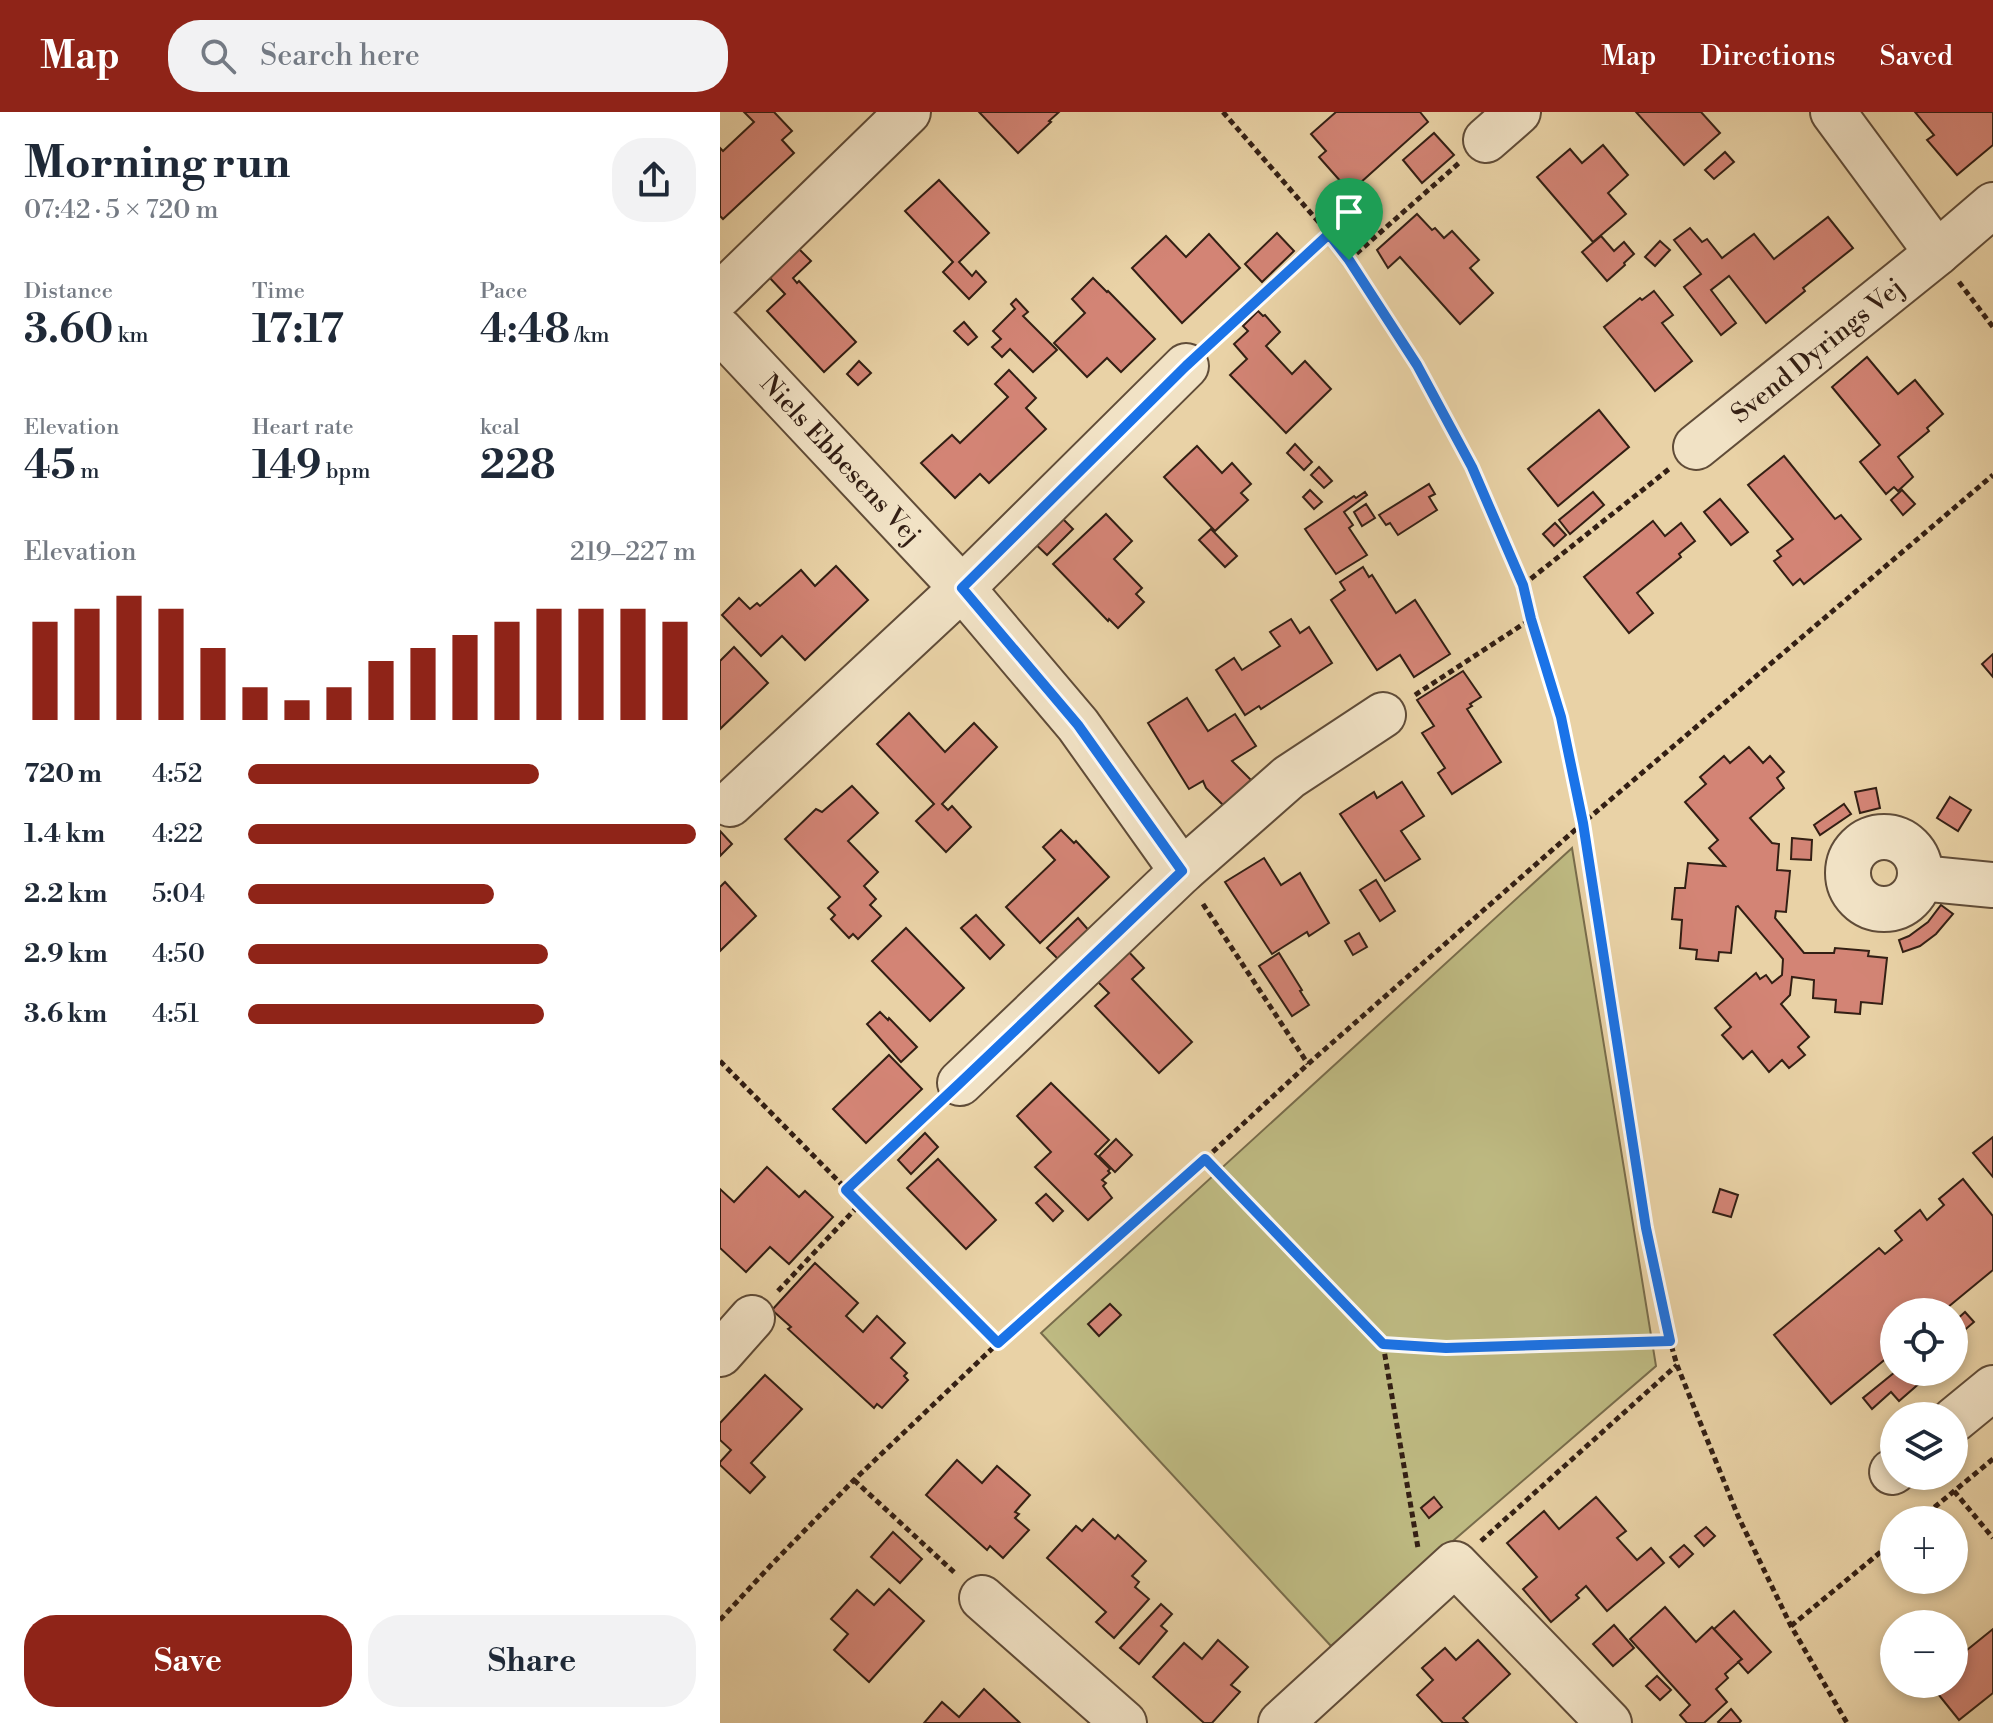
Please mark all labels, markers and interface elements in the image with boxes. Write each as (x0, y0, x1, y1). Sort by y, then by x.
search box (168, 20, 728, 92)
text: Map (40, 33, 120, 80)
icon: search (196, 34, 240, 78)
text: Search here (260, 37, 420, 75)
text: Map (1601, 39, 1656, 74)
text: Directions (1700, 39, 1835, 74)
text: Saved (1879, 39, 1953, 74)
text: Morning run (24, 136, 290, 191)
button: share (612, 138, 696, 222)
pin (1315, 178, 1383, 260)
icon: arrive (1327, 190, 1371, 234)
text: 07:42 · 5 × 720 m (24, 194, 219, 226)
street label: Svend Dyrings Vej (1725, 271, 1910, 430)
text: Distance (24, 278, 113, 305)
text: Time (252, 278, 305, 305)
text: Pace (480, 278, 527, 305)
text: 3.60 (24, 305, 113, 355)
text: 17:17 (252, 305, 344, 355)
text: 4:48 (480, 305, 570, 355)
text: km (113, 322, 149, 349)
text: /km (570, 322, 610, 349)
street label: Niels Ebbesens Vej (753, 368, 927, 551)
text: Elevation (24, 414, 119, 441)
text: Heart rate (252, 414, 354, 441)
text: kcal (480, 414, 520, 441)
text: 45 (24, 441, 76, 491)
text: 149 (252, 441, 321, 491)
text: 228 (480, 441, 555, 491)
text: m (76, 458, 99, 485)
text: bpm (321, 458, 371, 485)
text: Elevation (24, 536, 137, 568)
text: 219–227 m (570, 536, 696, 568)
text: 720 m (24, 758, 102, 790)
text: 4:52 (152, 758, 203, 790)
text: 1.4 km (24, 818, 105, 850)
text: 4:22 (152, 818, 203, 850)
text: 2.2 km (24, 878, 108, 910)
text: 5:04 (152, 878, 205, 910)
text: 2.9 km (24, 938, 108, 970)
text: 4:50 (152, 938, 205, 970)
text: 3.6 km (24, 998, 107, 1030)
text: 4:51 (152, 998, 199, 1030)
map controls (1880, 1298, 1968, 1698)
button: locate (1880, 1298, 1968, 1386)
button: layers (1880, 1402, 1968, 1490)
button: + (1880, 1506, 1968, 1594)
button: − (1880, 1610, 1968, 1698)
button: Save (24, 1615, 352, 1707)
button: Share (368, 1615, 696, 1707)

